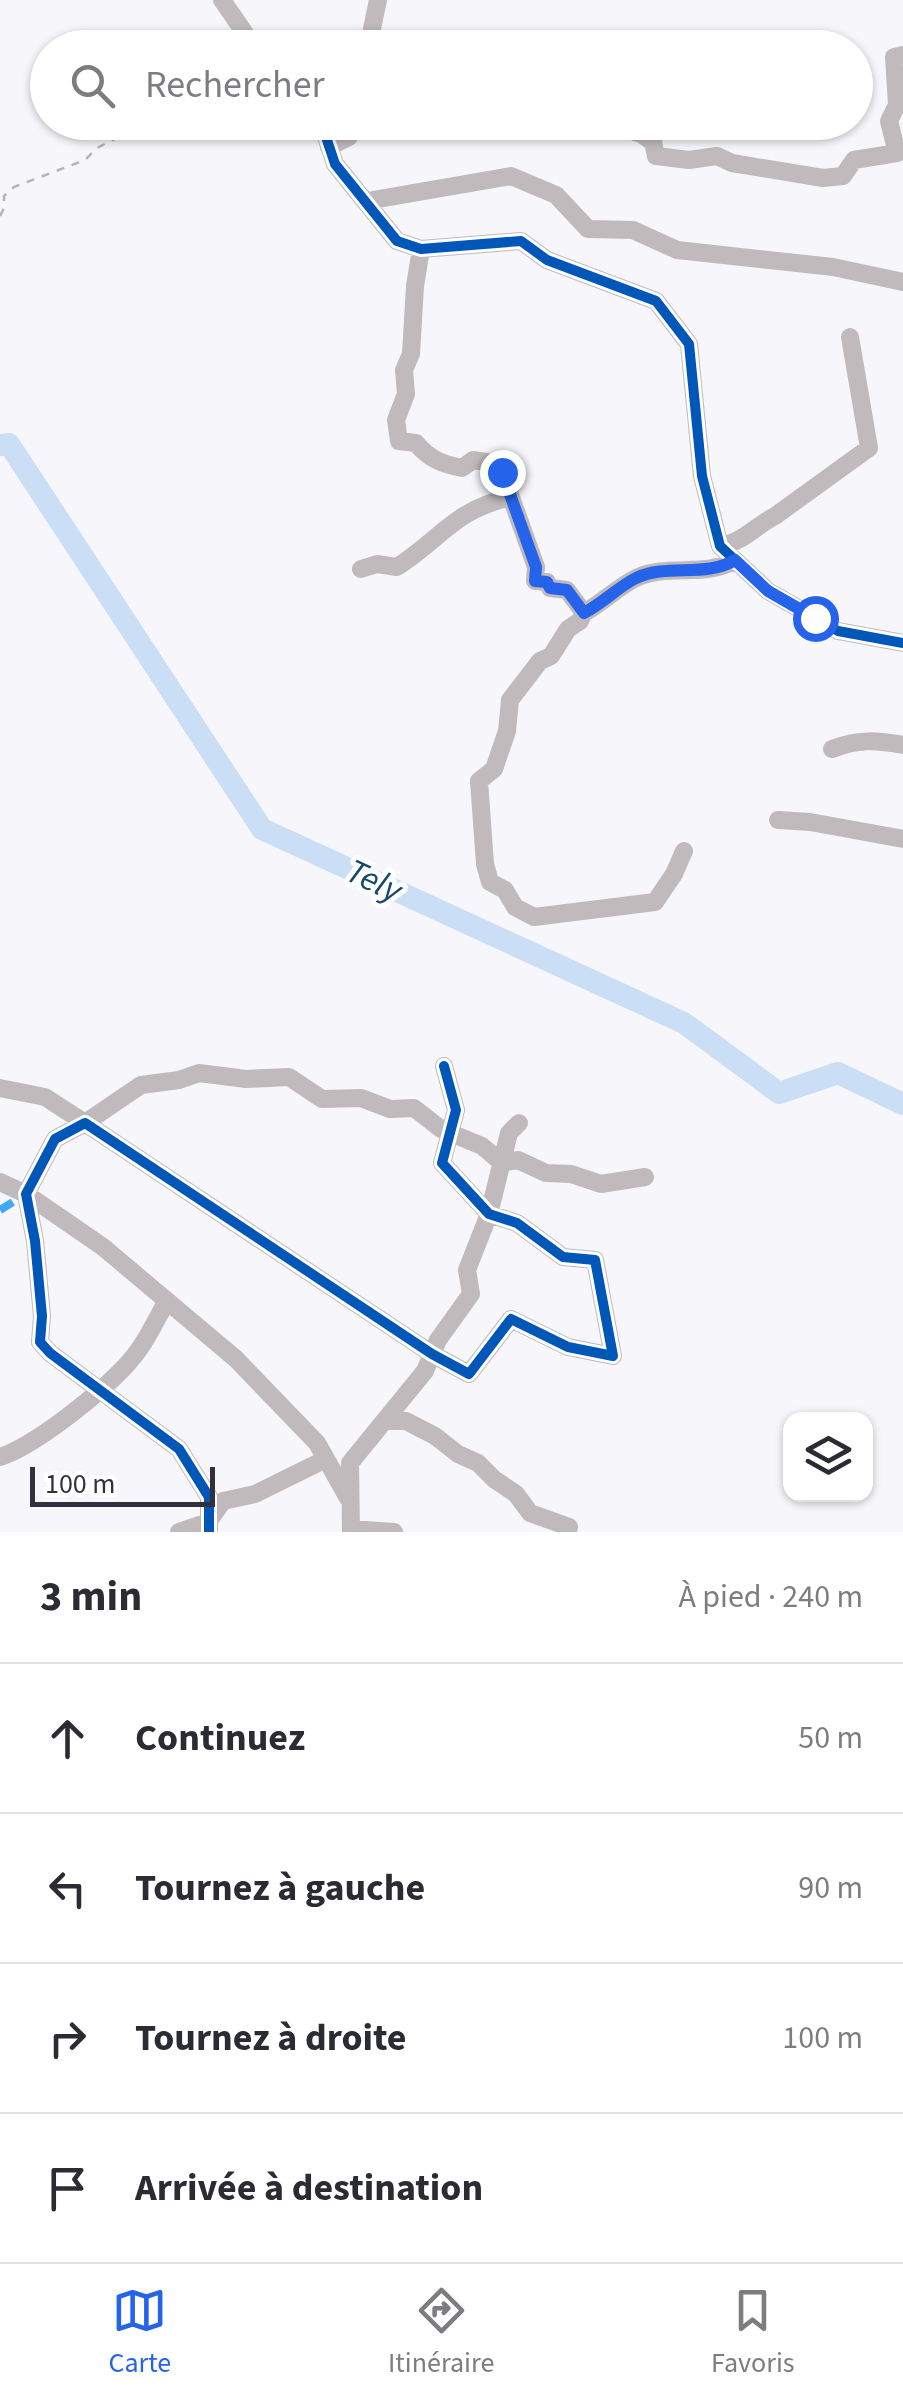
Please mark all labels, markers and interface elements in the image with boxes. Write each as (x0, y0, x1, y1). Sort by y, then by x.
search box (30, 30, 873, 140)
icon: search (65, 58, 120, 113)
text: Rechercher (145, 58, 325, 112)
route end (480, 450, 526, 496)
route start (793, 596, 839, 642)
water label: Tely (338, 846, 411, 916)
map controls (783, 1412, 873, 1502)
button: layers (783, 1412, 873, 1502)
scale bar (30, 1462, 215, 1506)
text: 100 m (45, 1464, 116, 1504)
text: 3 min (40, 1567, 142, 1627)
text: À pied · 240 m (679, 1574, 863, 1620)
icon: ahead (40, 1711, 95, 1766)
text: Continuez (135, 1711, 305, 1765)
text: 50 m (798, 1715, 863, 1761)
icon: left (40, 1861, 95, 1916)
text: Tournez à gauche (135, 1861, 425, 1915)
text: 90 m (798, 1865, 863, 1911)
icon: right (40, 2011, 95, 2066)
text: Tournez à droite (135, 2011, 407, 2065)
text: 100 m (782, 2015, 863, 2061)
icon: arrive (40, 2161, 95, 2216)
text: Arrivée à destination (135, 2161, 483, 2215)
tab: Carte (108, 2283, 171, 2383)
tab: Itinéraire (388, 2283, 494, 2383)
tab: Favoris (711, 2283, 795, 2383)

